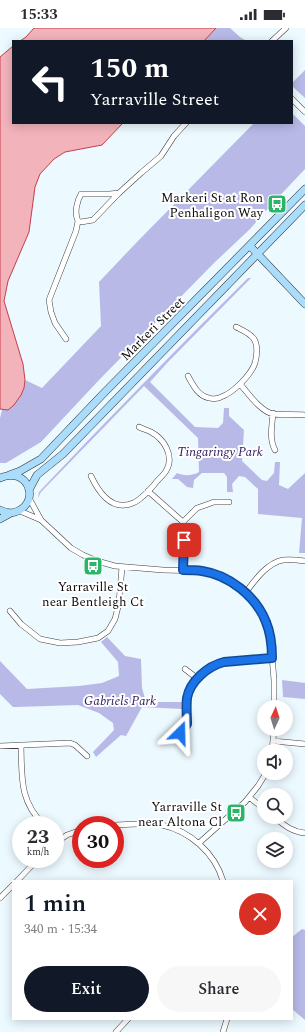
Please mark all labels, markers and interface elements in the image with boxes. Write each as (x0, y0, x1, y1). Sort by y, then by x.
text: 15:33 (20, 3, 58, 26)
text: 150 m (90, 47, 169, 90)
icon: left (24, 56, 76, 108)
text: Yarraville Street (90, 86, 219, 113)
place label: Markeri St at Ron Penhaligon Way (161, 188, 264, 223)
bus stop icon: Markeri St at Ron Penhaligon Way (266, 193, 288, 215)
street label: Markeri Street (116, 292, 190, 365)
park label: Tingaringy Park (177, 442, 263, 462)
pin (167, 523, 201, 557)
icon: arrive (173, 529, 195, 551)
bus stop icon: Yarraville St near Bentleigh Ct (82, 555, 104, 577)
place label: Yarraville St near Bentleigh Ct (42, 577, 144, 612)
park label: Gabriels Park (84, 691, 156, 711)
north arrow (257, 700, 293, 736)
map controls (257, 700, 293, 868)
position arrow (159, 712, 201, 754)
button: sound (257, 744, 293, 780)
button: search (257, 788, 293, 824)
place label: Yarraville St near Altona Cl (138, 797, 222, 832)
bus stop icon: Yarraville St near Altona Cl (225, 802, 247, 824)
speed limit sign: 30 (72, 816, 124, 868)
text: 23 (27, 822, 49, 852)
button: layers (257, 832, 293, 868)
text: km/h (27, 844, 49, 860)
text: 1 min (24, 886, 86, 922)
button: close (239, 893, 281, 935)
text: 340 m · 15:34 (24, 919, 97, 939)
button: Exit (24, 966, 149, 1012)
button: Share (157, 966, 281, 1012)

